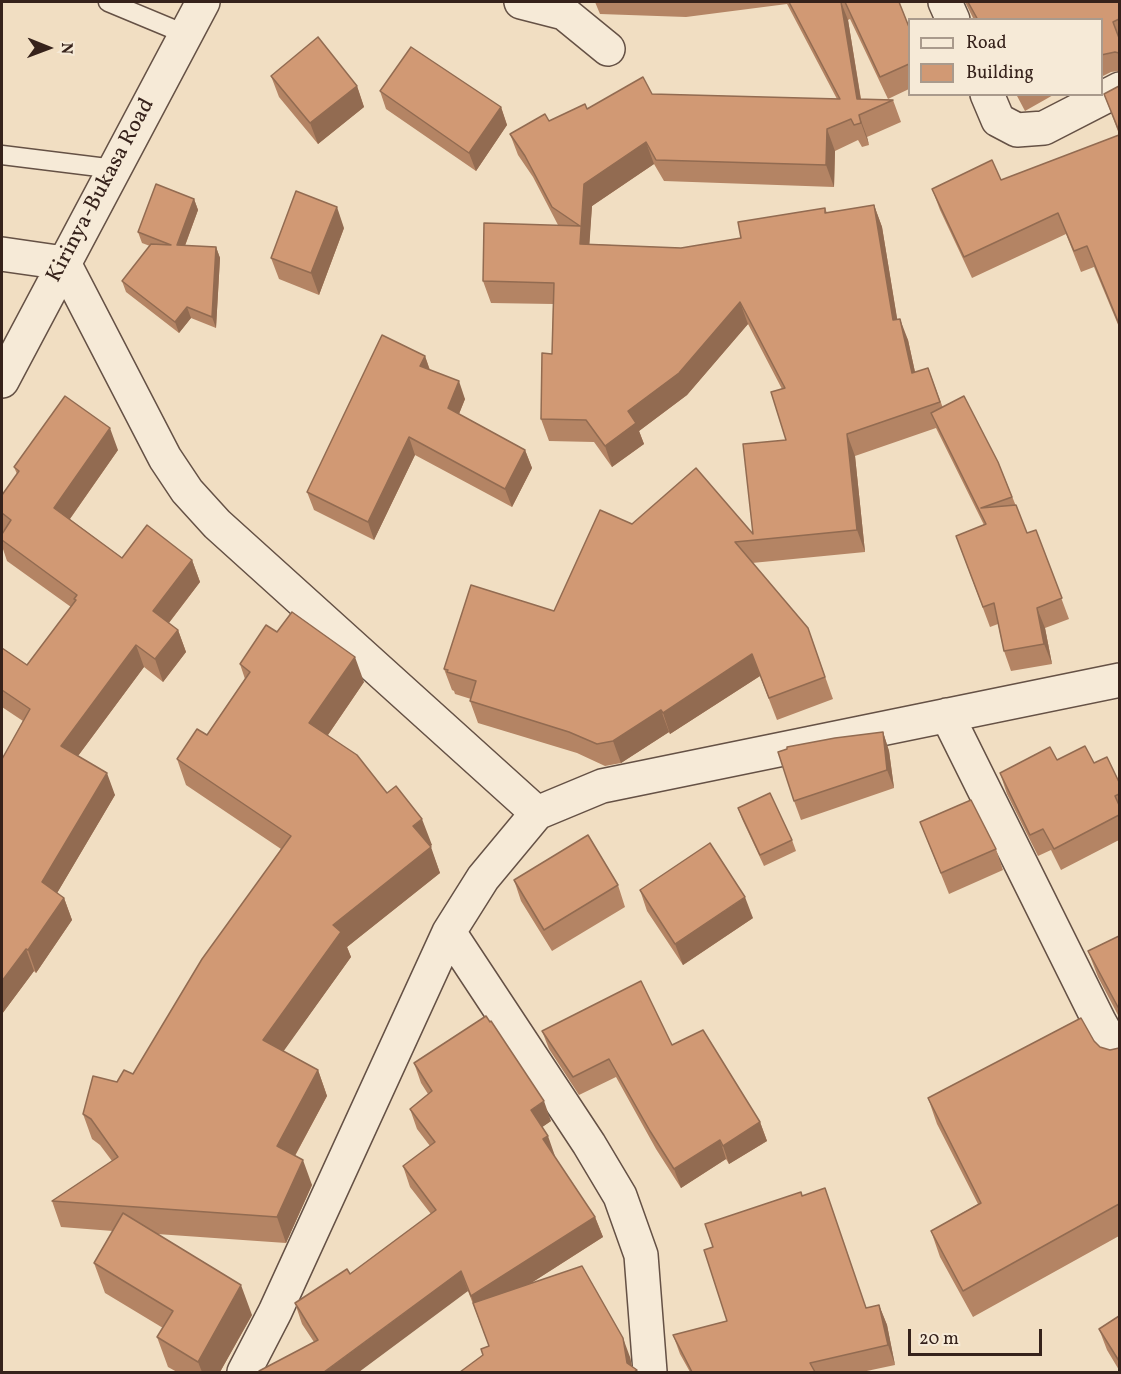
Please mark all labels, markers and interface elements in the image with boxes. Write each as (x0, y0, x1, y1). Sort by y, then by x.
north arrow (18, 18, 78, 78)
legend (908, 18, 1103, 96)
text: Road (966, 31, 1007, 56)
text: N (55, 42, 77, 54)
text: Building (966, 61, 1034, 86)
street label: Kirinya-Bukasa Road (42, 94, 162, 288)
scale bar (911, 1317, 1044, 1355)
text: 20 m (919, 1327, 959, 1352)

